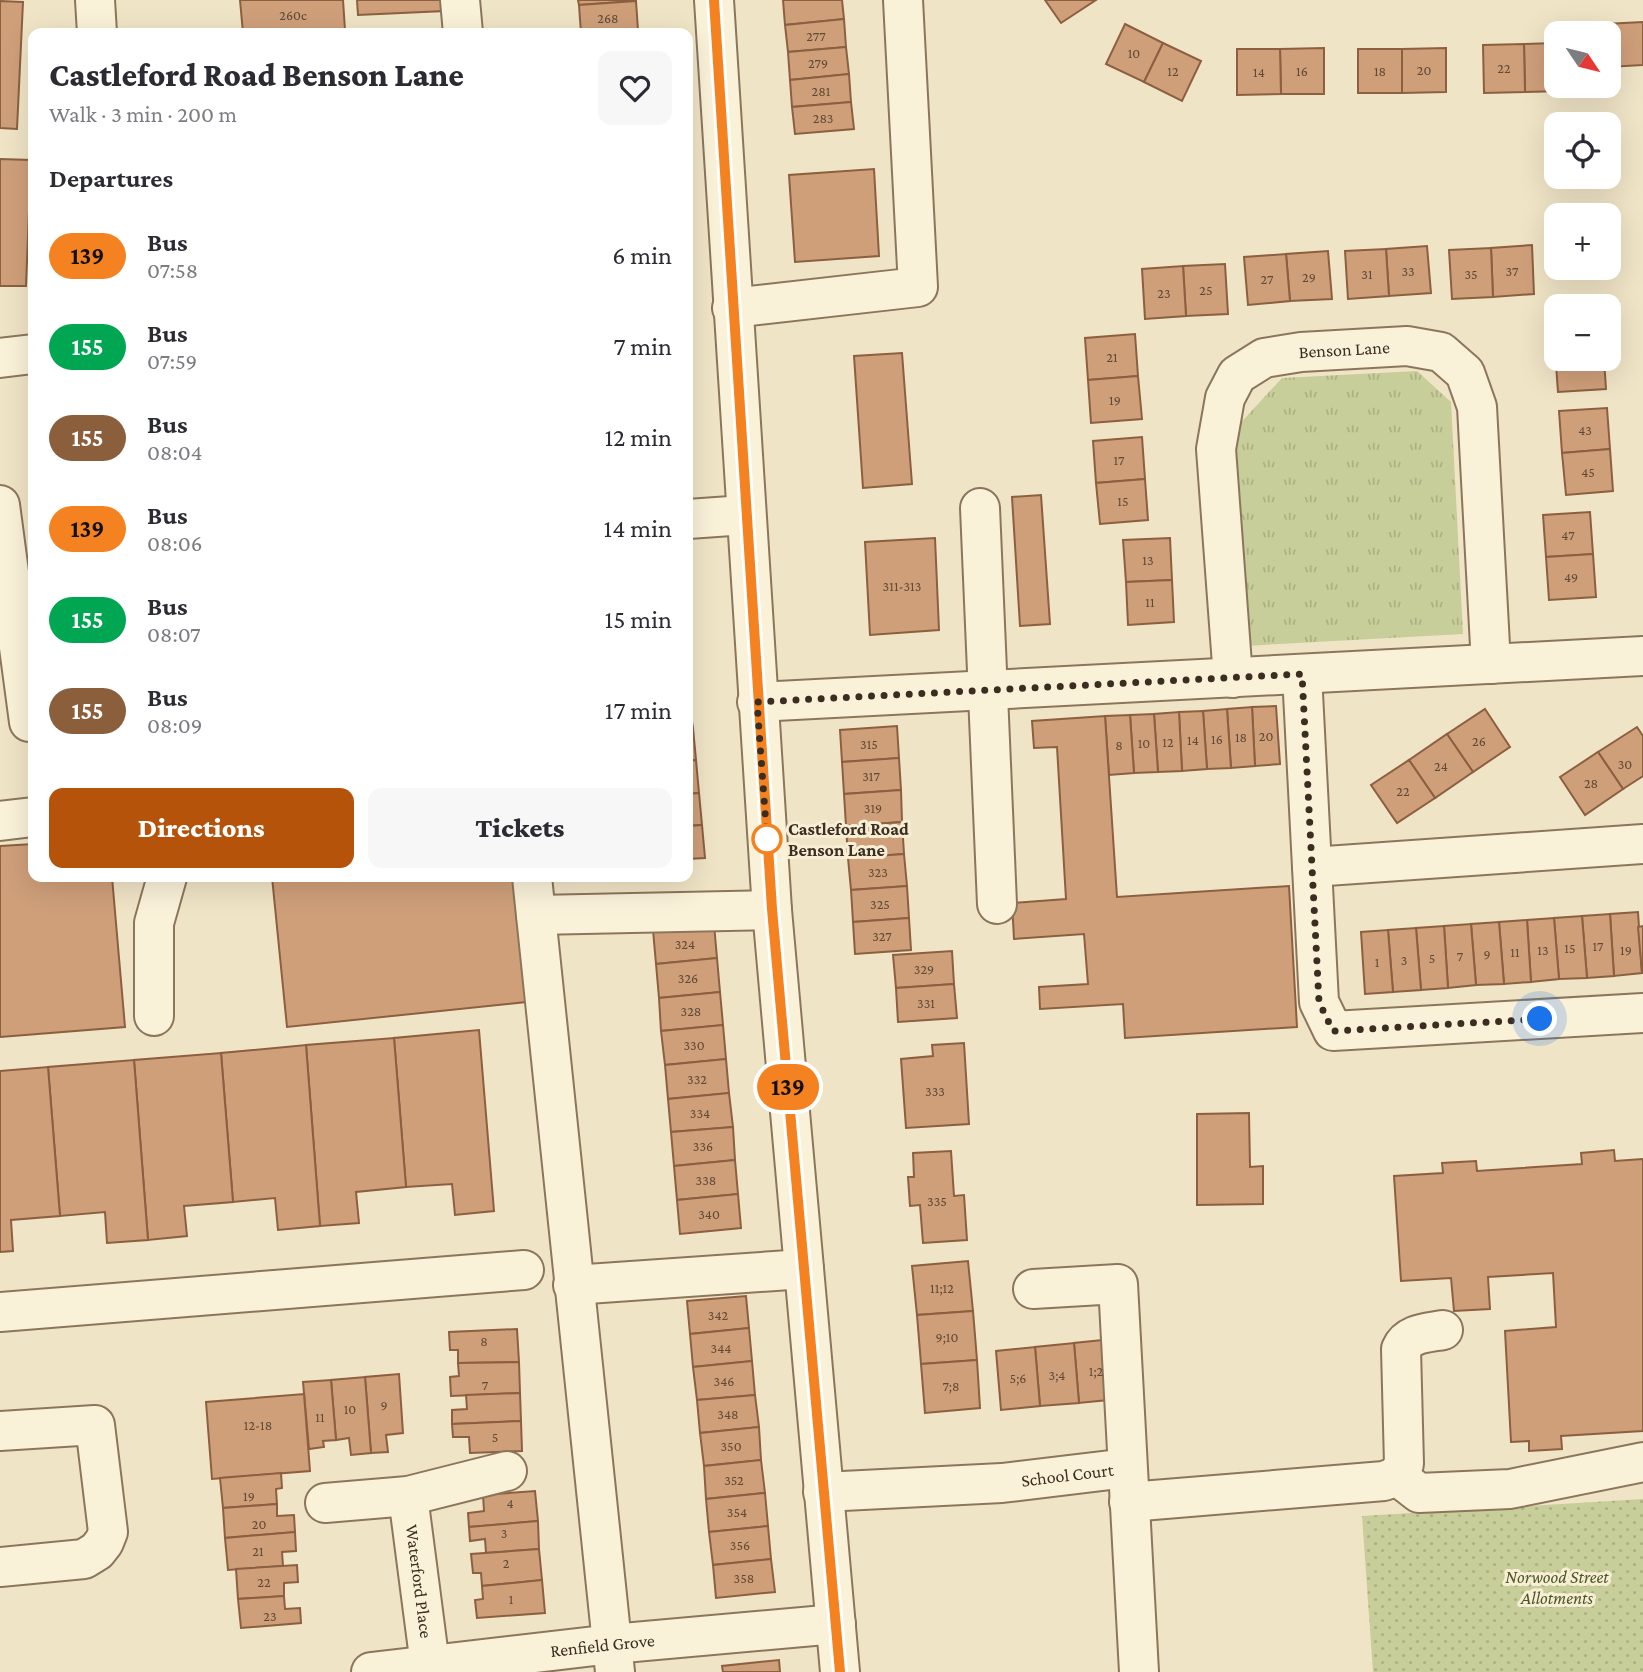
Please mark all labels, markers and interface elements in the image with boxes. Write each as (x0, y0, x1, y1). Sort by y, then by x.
house number: 260c (279, 7, 307, 23)
house number: 268 (597, 10, 619, 26)
north arrow (1544, 21, 1620, 98)
map controls (1544, 21, 1621, 371)
house number: 277 (806, 28, 826, 44)
house number: 10 (1128, 45, 1140, 61)
button: heart (598, 51, 672, 125)
house number: 279 (808, 55, 828, 71)
text: Castleford Road Benson Lane (49, 56, 464, 93)
house number: 22 (1497, 60, 1511, 76)
house number: 20 (1417, 62, 1431, 78)
house number: 12 (1167, 63, 1179, 79)
house number: 16 (1296, 63, 1308, 79)
house number: 18 (1374, 63, 1386, 79)
house number: 14 (1253, 64, 1265, 80)
house number: 281 (812, 83, 831, 99)
text: Walk · 3 min · 200 m (49, 101, 237, 127)
house number: 283 (813, 110, 833, 126)
button: locate (1544, 112, 1621, 189)
text: Departures (49, 164, 173, 193)
button: + (1544, 203, 1621, 280)
text: Bus (147, 228, 188, 257)
text: 6 min (612, 241, 672, 270)
text: 139 (71, 242, 104, 269)
text: 07:58 (147, 257, 198, 283)
house number: 33 (1401, 263, 1415, 279)
house number: 37 (1506, 263, 1519, 279)
house number: 31 (1361, 266, 1373, 282)
house number: 35 (1464, 266, 1478, 282)
house number: 29 (1302, 269, 1316, 285)
house number: 27 (1261, 271, 1274, 287)
house number: 25 (1199, 282, 1213, 298)
house number: 23 (1157, 285, 1171, 301)
button: − (1544, 294, 1621, 371)
text: Bus (147, 319, 188, 348)
text: 7 min (613, 332, 672, 361)
text: 155 (71, 333, 104, 360)
street label: Benson Lane (1298, 337, 1390, 362)
text: 07:59 (147, 348, 197, 374)
house number: 21 (1106, 349, 1118, 365)
house number: 19 (1109, 392, 1121, 408)
text: Bus (147, 410, 188, 439)
house number: 43 (1578, 422, 1592, 438)
text: 12 min (604, 423, 672, 452)
text: 155 (71, 424, 104, 451)
text: 08:04 (147, 439, 202, 465)
house number: 17 (1113, 452, 1125, 468)
house number: 45 (1581, 464, 1595, 480)
house number: 15 (1117, 493, 1129, 509)
text: Bus (147, 501, 188, 530)
text: 14 min (604, 514, 672, 543)
text: 139 (71, 515, 104, 542)
house number: 47 (1561, 527, 1575, 543)
text: 08:06 (147, 530, 202, 556)
house number: 13 (1142, 552, 1154, 568)
house number: 49 (1564, 569, 1578, 585)
house number: 311-313 (883, 578, 921, 594)
text: Bus (147, 592, 188, 621)
house number: 11 (1145, 594, 1155, 610)
text: 15 min (605, 605, 672, 634)
text: 155 (71, 606, 104, 633)
text: 08:07 (147, 621, 201, 647)
text: Bus (147, 683, 188, 712)
text: 17 min (605, 696, 672, 725)
text: 155 (71, 697, 104, 724)
text: 08:09 (147, 712, 202, 738)
house number: 20 (1259, 728, 1273, 744)
house number: 18 (1235, 729, 1247, 745)
house number: 16 (1211, 731, 1223, 747)
house number: 14 (1187, 732, 1199, 748)
house number: 26 (1472, 733, 1486, 749)
house number: 12 (1162, 734, 1174, 750)
house number: 10 (1138, 735, 1150, 751)
house number: 315 (860, 736, 878, 752)
house number: 8 (1115, 737, 1123, 753)
house number: 30 (1618, 756, 1632, 772)
house number: 24 (1434, 758, 1448, 774)
house number: 317 (862, 768, 880, 784)
house number: 28 (1584, 775, 1598, 791)
house number: 22 (1396, 783, 1410, 799)
button: Directions (49, 788, 354, 868)
button: Tickets (368, 788, 672, 868)
house number: 319 (864, 800, 882, 816)
place label: Castleford Road Benson Lane (788, 819, 909, 860)
marker: Castleford Road Benson Lane (752, 824, 782, 854)
house number: 323 (868, 864, 888, 880)
house number: 325 (870, 896, 890, 912)
house number: 327 (872, 928, 892, 944)
house number: 324 (675, 936, 695, 952)
house number: 17 (1592, 938, 1604, 954)
house number: 15 (1564, 940, 1576, 956)
house number: 13 (1537, 942, 1549, 958)
house number: 19 (1620, 942, 1632, 958)
house number: 11 (1510, 944, 1520, 960)
house number: 9 (1483, 946, 1491, 962)
house number: 7 (1457, 948, 1464, 964)
house number: 5 (1429, 950, 1435, 966)
house number: 3 (1401, 952, 1407, 968)
house number: 1 (1375, 954, 1380, 970)
house number: 329 (914, 961, 934, 977)
house number: 326 (678, 970, 698, 986)
house number: 331 (917, 995, 935, 1011)
your location (1522, 1001, 1557, 1036)
house number: 328 (681, 1003, 701, 1019)
house number: 330 (683, 1037, 705, 1053)
line badge: 139 (748, 1064, 828, 1110)
house number: 332 (687, 1071, 707, 1087)
text: 139 (771, 1073, 805, 1100)
house number: 333 (925, 1083, 945, 1099)
house number: 334 (690, 1105, 710, 1121)
house number: 336 (693, 1138, 713, 1154)
house number: 338 (696, 1172, 716, 1188)
house number: 335 (927, 1193, 947, 1209)
house number: 340 (698, 1206, 720, 1222)
house number: 11;12 (930, 1280, 954, 1296)
house number: 342 (708, 1307, 728, 1323)
house number: 9;10 (936, 1329, 959, 1345)
house number: 8 (480, 1333, 488, 1349)
house number: 344 (711, 1340, 731, 1356)
house number: 1;2 (1089, 1363, 1104, 1379)
house number: 3;4 (1049, 1367, 1066, 1383)
house number: 5;6 (1010, 1370, 1026, 1386)
house number: 346 (714, 1373, 734, 1389)
house number: 7 (482, 1377, 489, 1393)
house number: 7;8 (943, 1378, 959, 1394)
house number: 9 (380, 1397, 388, 1413)
house number: 10 (344, 1401, 356, 1417)
house number: 348 (717, 1406, 739, 1422)
house number: 11 (315, 1409, 325, 1425)
house number: 12-18 (244, 1417, 272, 1433)
house number: 5 (492, 1429, 498, 1445)
house number: 350 (720, 1438, 742, 1454)
street label: School Court (1020, 1460, 1116, 1491)
house number: 352 (724, 1472, 744, 1488)
house number: 19 (243, 1488, 255, 1504)
house number: 4 (506, 1495, 514, 1511)
house number: 354 (727, 1504, 747, 1520)
house number: 20 (252, 1516, 266, 1532)
street label: Waterford Place (402, 1523, 436, 1640)
house number: 3 (501, 1525, 507, 1541)
house number: 356 (730, 1537, 750, 1553)
house number: 21 (252, 1543, 264, 1559)
house number: 2 (503, 1555, 510, 1571)
park label: Norwood Street Allotments (1505, 1567, 1609, 1608)
house number: 358 (734, 1570, 754, 1586)
house number: 22 (257, 1574, 271, 1590)
house number: 1 (509, 1591, 514, 1607)
house number: 23 (263, 1608, 277, 1624)
street label: Renfield Grove (549, 1630, 656, 1661)

